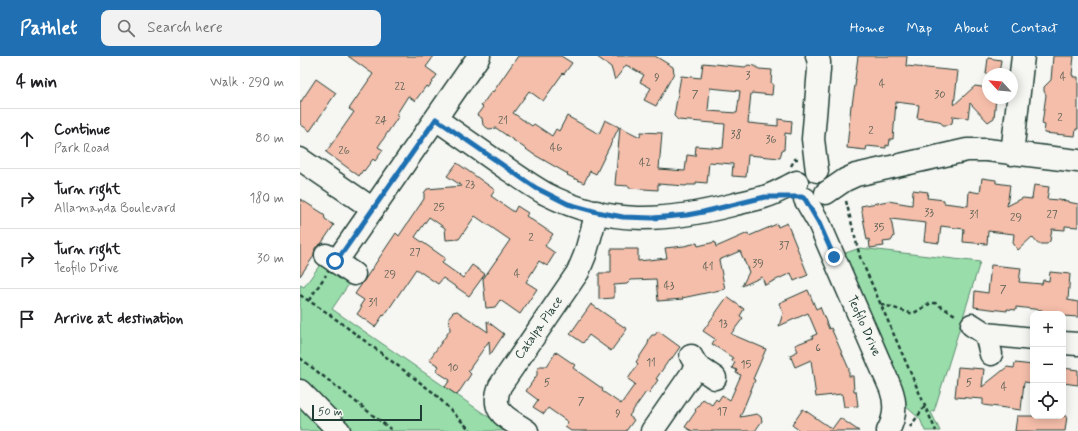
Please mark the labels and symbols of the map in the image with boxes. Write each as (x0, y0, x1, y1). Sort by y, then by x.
north arrow (982, 68, 1018, 104)
house number: 3 (746, 69, 751, 83)
house number: 4 (1060, 70, 1067, 84)
house number: 9 (654, 71, 660, 85)
house number: 4 (879, 77, 886, 91)
house number: 22 (394, 80, 406, 94)
house number: 7 (692, 88, 699, 102)
house number: 30 (934, 88, 946, 102)
house number: 2 (1057, 111, 1063, 125)
house number: 24 (375, 114, 387, 128)
house number: 21 (498, 114, 508, 128)
house number: 2 (868, 124, 874, 138)
house number: 38 (731, 128, 742, 142)
house number: 36 (765, 133, 777, 147)
house number: 46 (550, 141, 562, 155)
house number: 26 (338, 144, 350, 158)
house number: 42 (639, 156, 651, 170)
house number: 23 (465, 178, 475, 192)
house number: 25 (433, 201, 445, 215)
house number: 33 (924, 206, 934, 220)
house number: 31 (969, 208, 979, 222)
house number: 27 (1047, 208, 1058, 222)
house number: 29 (1010, 211, 1022, 225)
house number: 35 (874, 221, 885, 235)
house number: 2 (528, 231, 534, 245)
house number: 37 (779, 239, 790, 253)
house number: 27 (410, 246, 421, 260)
route end (825, 248, 843, 266)
route start (326, 252, 344, 270)
house number: 39 (752, 257, 764, 271)
house number: 41 (702, 260, 714, 274)
house number: 4 (514, 267, 521, 281)
house number: 29 (384, 268, 396, 282)
house number: 43 (663, 279, 675, 293)
house number: 7 (1000, 283, 1007, 297)
street label: Catalpa Place (511, 293, 567, 363)
street label: Teofilo Drive (843, 293, 885, 359)
house number: 31 (368, 296, 378, 310)
house number: 13 (718, 317, 728, 331)
house number: 6 (815, 341, 821, 355)
house number: 11 (646, 356, 656, 370)
house number: 15 (741, 358, 752, 372)
house number: 10 (447, 361, 459, 375)
house number: 5 (544, 376, 551, 390)
house number: 5 (966, 376, 973, 390)
house number: 4 (1001, 380, 1008, 394)
house number: 7 (578, 395, 585, 409)
scale bar (312, 403, 422, 422)
house number: 17 (717, 405, 728, 419)
house number: 9 (615, 407, 621, 421)

